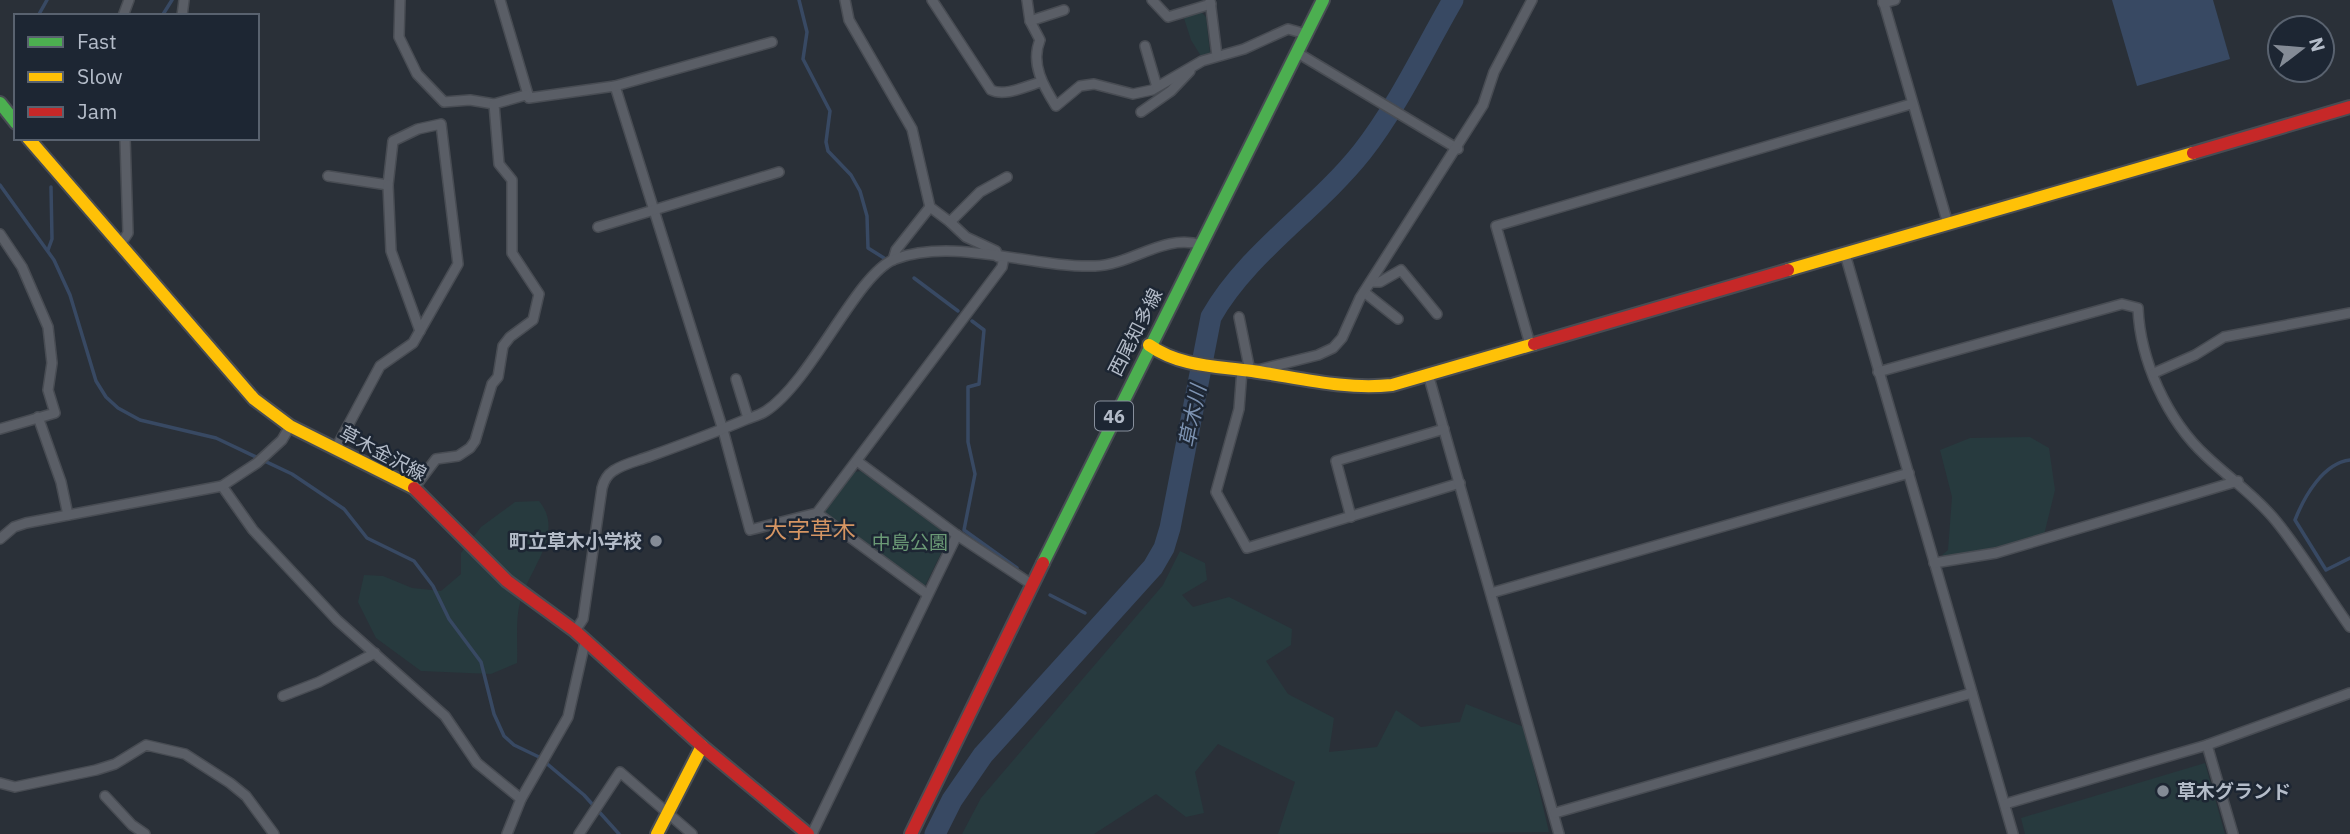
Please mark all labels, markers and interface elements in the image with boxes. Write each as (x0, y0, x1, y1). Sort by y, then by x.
legend (14, 14, 259, 140)
north arrow (2266, 14, 2336, 84)
text: Fast (77, 27, 117, 55)
text: N (2304, 34, 2331, 54)
text: Slow (77, 62, 123, 90)
text: Jam (77, 97, 117, 125)
street label: 西尾知多線 (1103, 284, 1167, 380)
water label: 草木川 (1172, 380, 1212, 450)
road number: 46 (1095, 402, 1133, 430)
street label: 草木金沢線 (335, 420, 431, 486)
district label: 大字草木 (764, 514, 856, 544)
place label: 町立草木小学校 (509, 529, 642, 553)
park label: 中島公園 (872, 530, 948, 554)
marker: 町立草木小学校 (648, 533, 664, 549)
place label: 草木グランド (2177, 779, 2291, 803)
marker: 草木グランド (2155, 783, 2171, 799)

